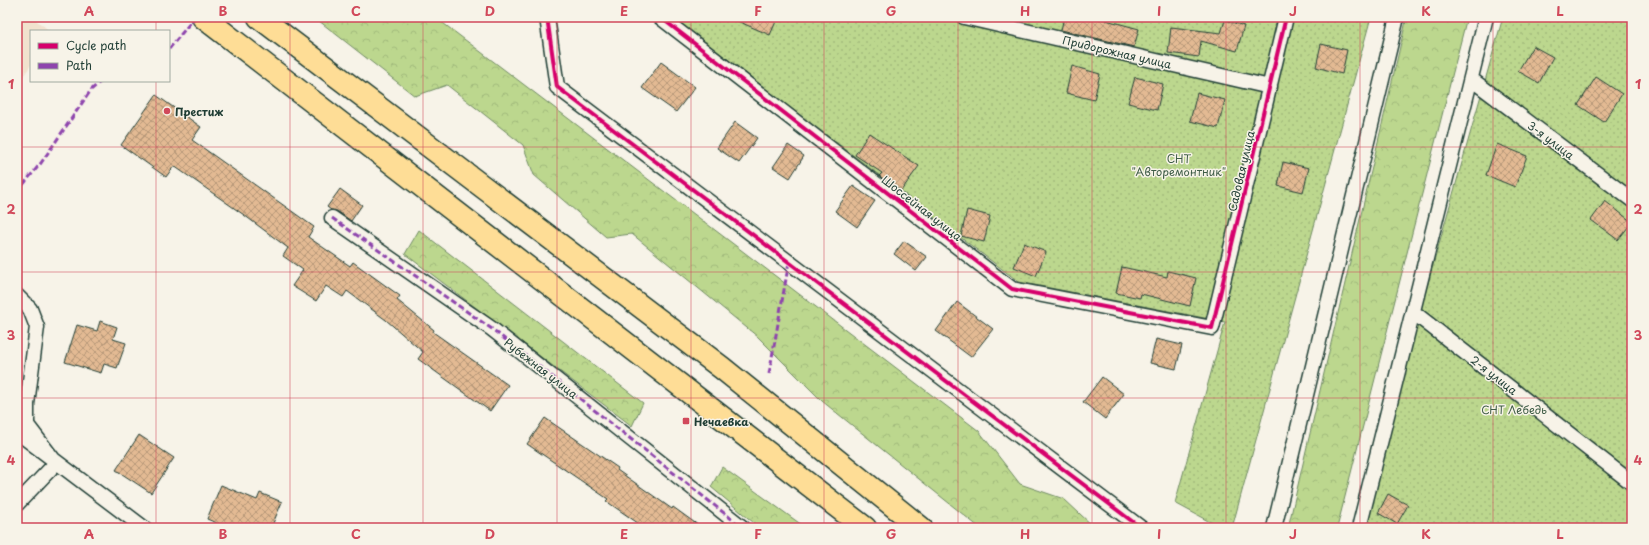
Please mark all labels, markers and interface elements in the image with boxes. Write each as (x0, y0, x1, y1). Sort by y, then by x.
text: A (84, 1, 94, 20)
text: B (219, 1, 228, 20)
text: C (351, 1, 361, 20)
text: D (485, 1, 495, 20)
text: E (620, 1, 628, 20)
text: F (754, 1, 762, 20)
text: G (886, 1, 896, 20)
text: H (1020, 1, 1030, 20)
text: I (1157, 1, 1161, 20)
text: J (1289, 1, 1297, 20)
text: K (1421, 1, 1431, 20)
text: L (1556, 1, 1564, 20)
legend (30, 30, 170, 82)
street label: Придорожная улица (1061, 31, 1173, 73)
text: Cycle path (66, 36, 127, 54)
text: Path (66, 56, 92, 74)
text: 1 (8, 74, 14, 93)
text: 1 (1635, 74, 1641, 93)
place label: Престиж (175, 103, 223, 120)
marker: Престиж (162, 106, 172, 116)
street label: 3-я улица (1524, 117, 1578, 163)
street label: Садовая улица (1223, 129, 1259, 213)
park label: СНТ "Авторемонтник" (1132, 150, 1226, 180)
street label: Шоссейная улица (878, 171, 966, 245)
text: 2 (6, 199, 16, 218)
text: 2 (1633, 199, 1643, 218)
text: 3 (7, 325, 16, 344)
text: 3 (1634, 325, 1643, 344)
street label: Рубежная улица (500, 334, 582, 402)
street label: 2-я улица (1467, 351, 1521, 399)
park label: СНТ Лебедь (1481, 401, 1547, 418)
place label: Нечаевка (694, 413, 749, 430)
marker: Нечаевка (681, 416, 691, 426)
text: 4 (7, 450, 16, 469)
text: 4 (1634, 450, 1643, 469)
text: A (84, 524, 94, 543)
text: B (219, 524, 228, 543)
text: C (351, 524, 361, 543)
text: D (485, 524, 495, 543)
text: E (620, 524, 628, 543)
text: F (754, 524, 762, 543)
text: G (886, 524, 896, 543)
text: H (1020, 524, 1030, 543)
text: I (1157, 524, 1161, 543)
text: J (1289, 524, 1297, 543)
text: K (1421, 524, 1431, 543)
text: L (1556, 524, 1564, 543)

